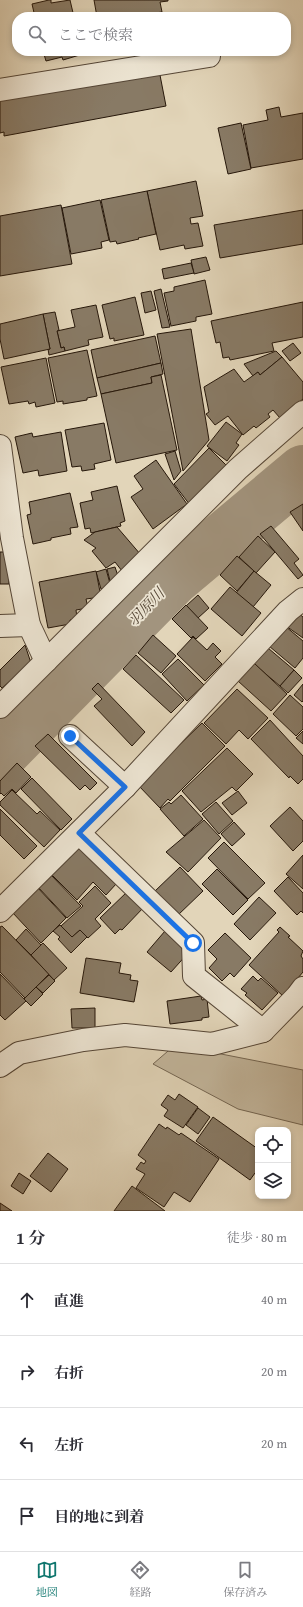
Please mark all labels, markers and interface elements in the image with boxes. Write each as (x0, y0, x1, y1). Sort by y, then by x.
search box (12, 12, 291, 56)
icon: search (26, 23, 48, 45)
text: ここで検索 (58, 24, 133, 45)
water label: 羽原川 (122, 582, 170, 630)
route end (61, 727, 79, 745)
route start (184, 934, 202, 952)
map controls (255, 1127, 291, 1199)
button: locate (255, 1127, 291, 1163)
button: layers (255, 1163, 291, 1199)
text: 1 分 (16, 1225, 46, 1250)
text: 徒歩 · 80 m (227, 1228, 287, 1247)
icon: ahead (16, 1289, 38, 1311)
text: 直進 (54, 1290, 84, 1311)
text: 40 m (261, 1290, 287, 1309)
icon: right (16, 1361, 38, 1383)
text: 右折 (54, 1362, 84, 1383)
text: 20 m (261, 1362, 287, 1381)
icon: left (16, 1433, 38, 1455)
text: 左折 (54, 1434, 84, 1455)
text: 20 m (261, 1434, 287, 1453)
icon: arrive (16, 1505, 38, 1527)
text: 目的地に到着 (54, 1506, 144, 1527)
tab: 地図 (36, 1559, 58, 1600)
tab: 経路 (129, 1559, 151, 1600)
tab: 保存済み (223, 1559, 267, 1600)

